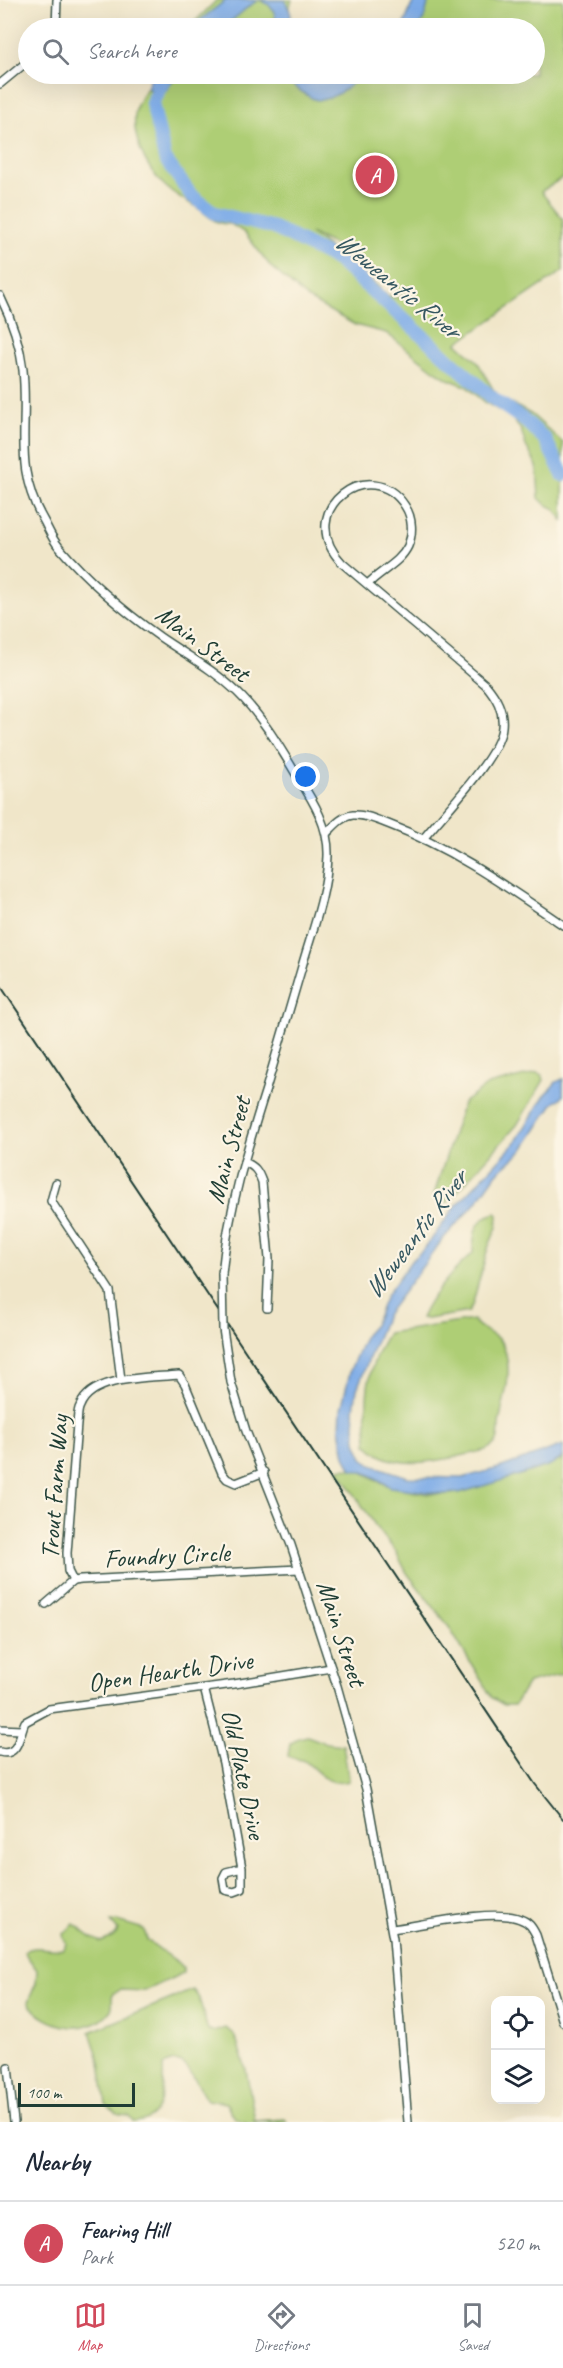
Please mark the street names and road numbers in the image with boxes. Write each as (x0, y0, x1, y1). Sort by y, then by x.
street label: Main Street (149, 597, 258, 691)
street label: Main Street (198, 1091, 259, 1207)
street label: Trout Farm Way (33, 1412, 76, 1560)
street label: Foundry Circle (103, 1536, 232, 1575)
street label: Main Street (309, 1576, 375, 1692)
street label: Open Hearth Drive (86, 1643, 256, 1699)
street label: Old Plate Drive (214, 1706, 274, 1844)

